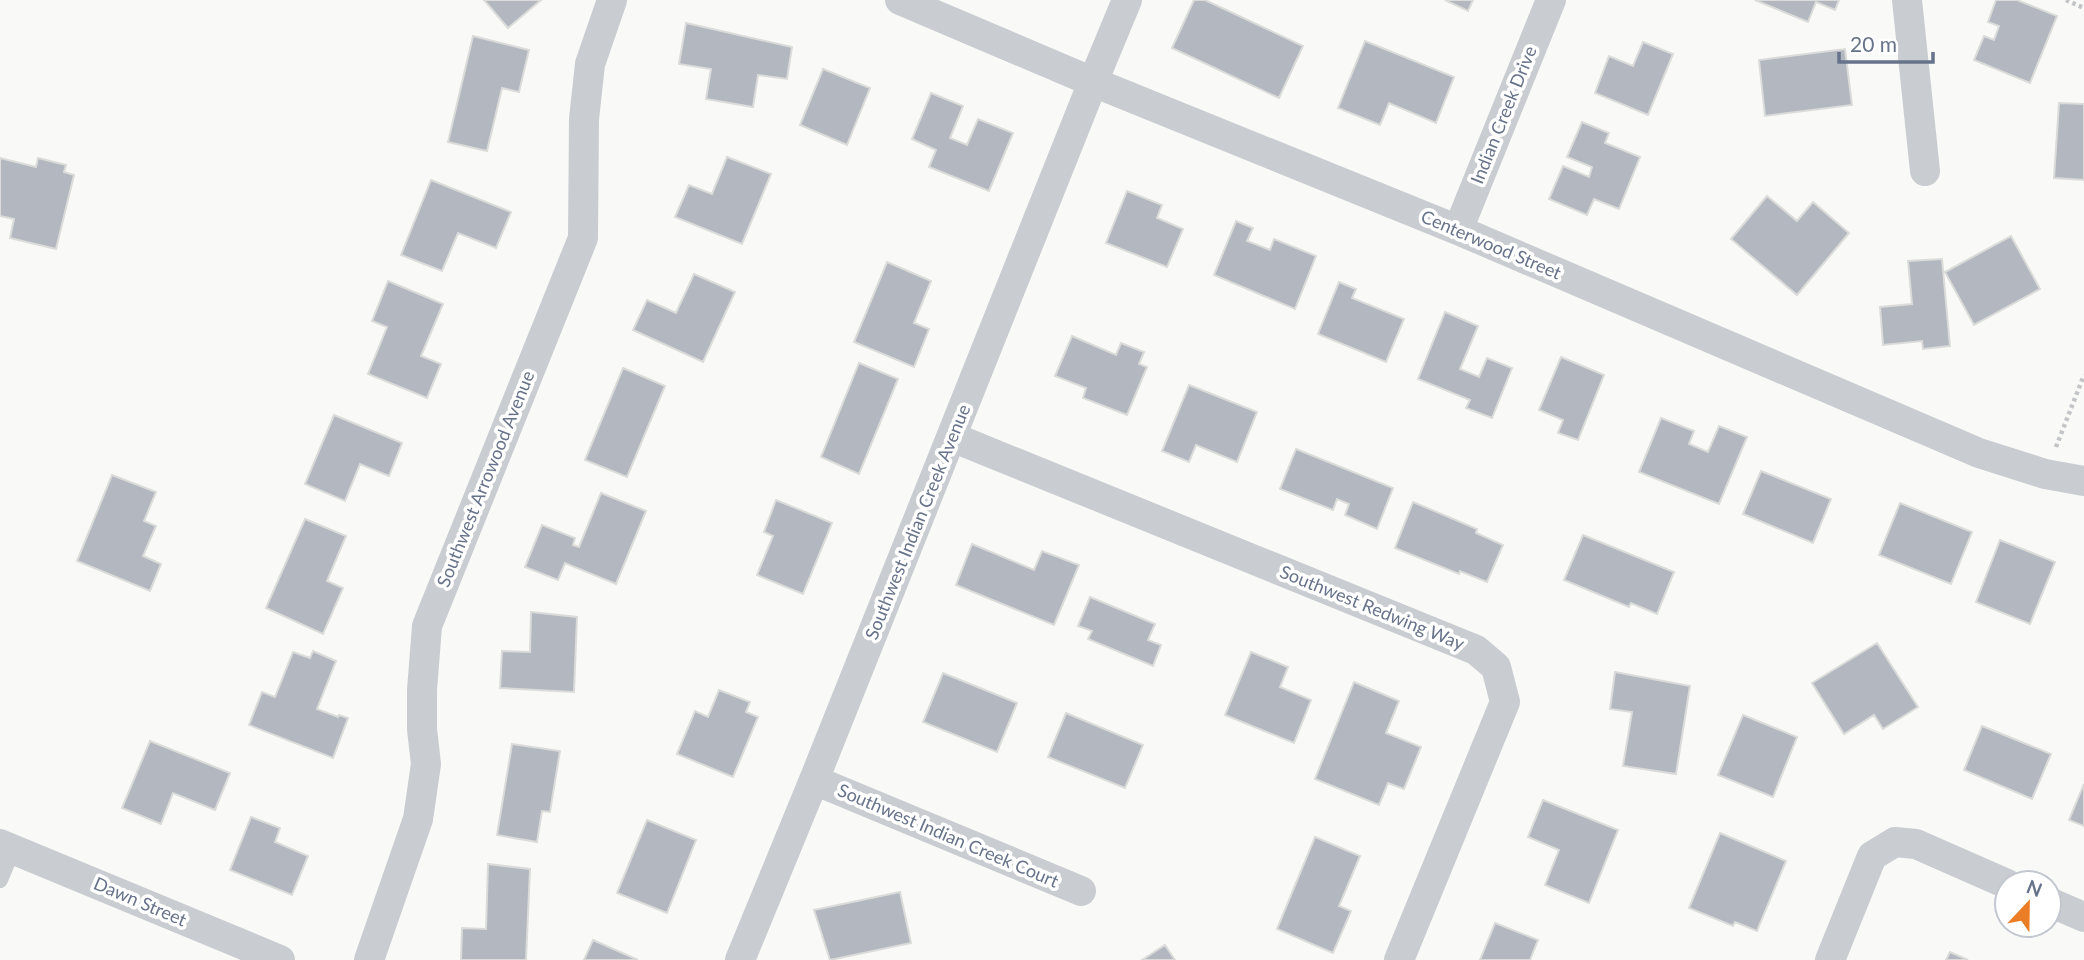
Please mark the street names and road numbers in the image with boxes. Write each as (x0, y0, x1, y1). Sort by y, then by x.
street label: Indian Creek Drive (1465, 42, 1541, 187)
street label: Centerwood Street (1418, 205, 1565, 284)
street label: Southwest Arrowood Avenue (432, 367, 539, 590)
street label: Southwest Indian Creek Avenue (860, 401, 974, 642)
street label: Southwest Redwing Way (1277, 560, 1468, 654)
street label: Southwest Indian Creek Court (835, 779, 1063, 892)
street label: Dawn Street (91, 872, 191, 931)

